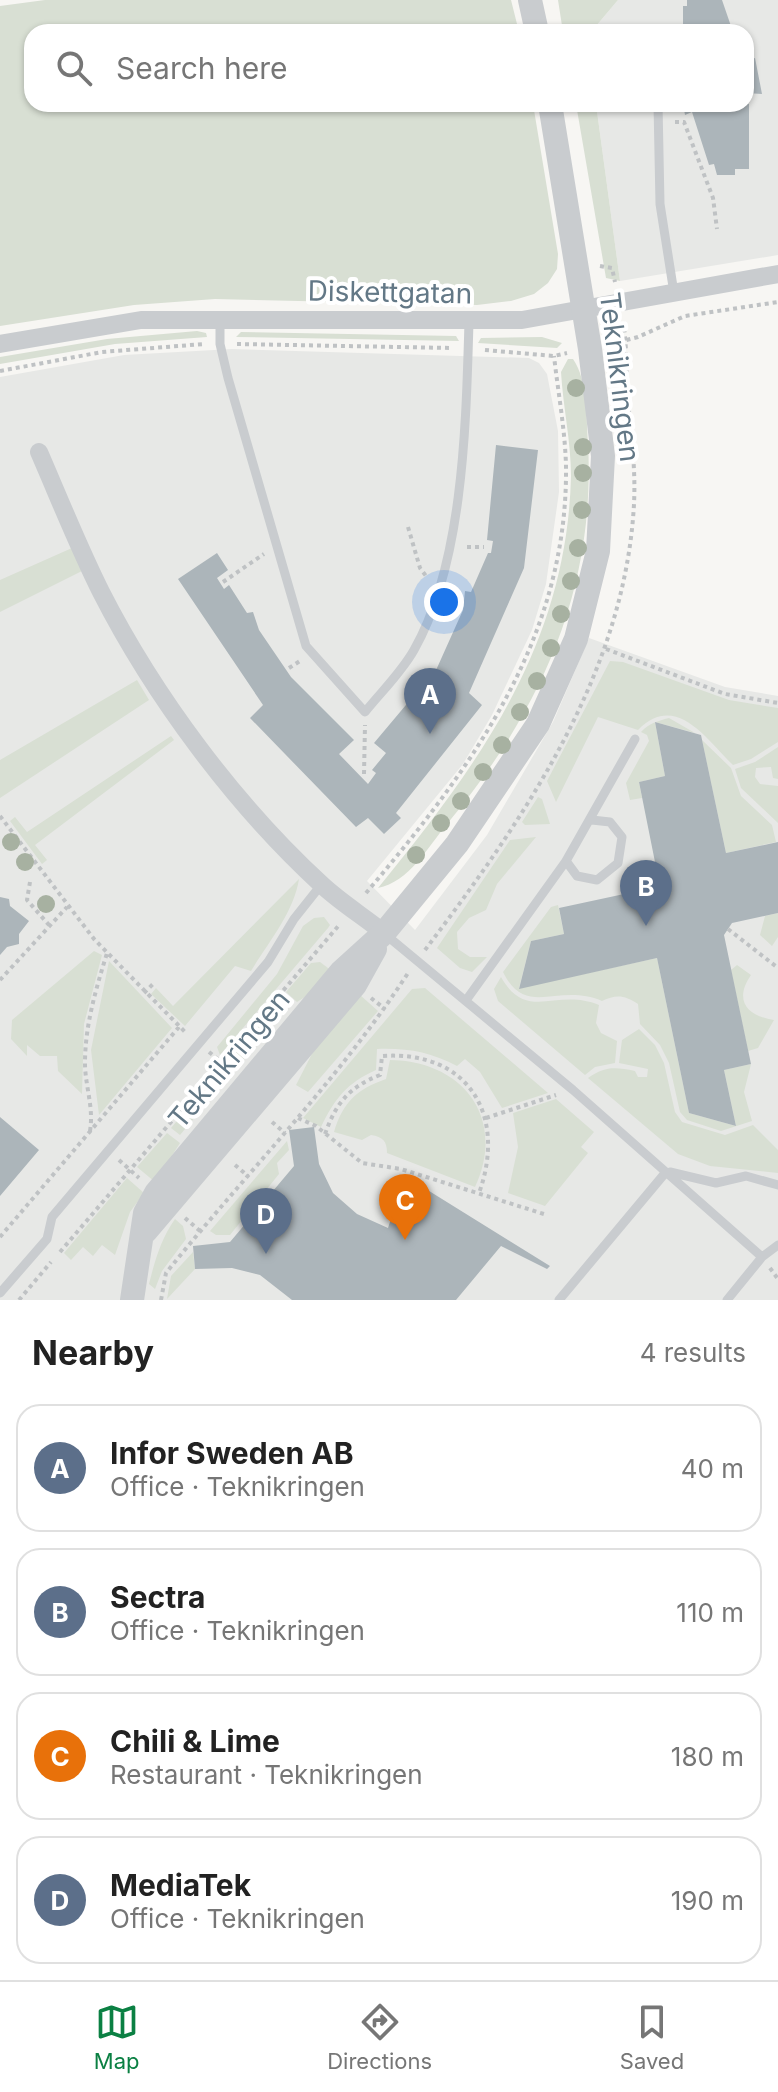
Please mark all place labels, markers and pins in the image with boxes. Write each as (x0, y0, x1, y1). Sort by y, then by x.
pin: A (404, 668, 456, 734)
pin: B (620, 860, 672, 926)
pin: C (379, 1174, 431, 1240)
pin: D (240, 1188, 292, 1254)

